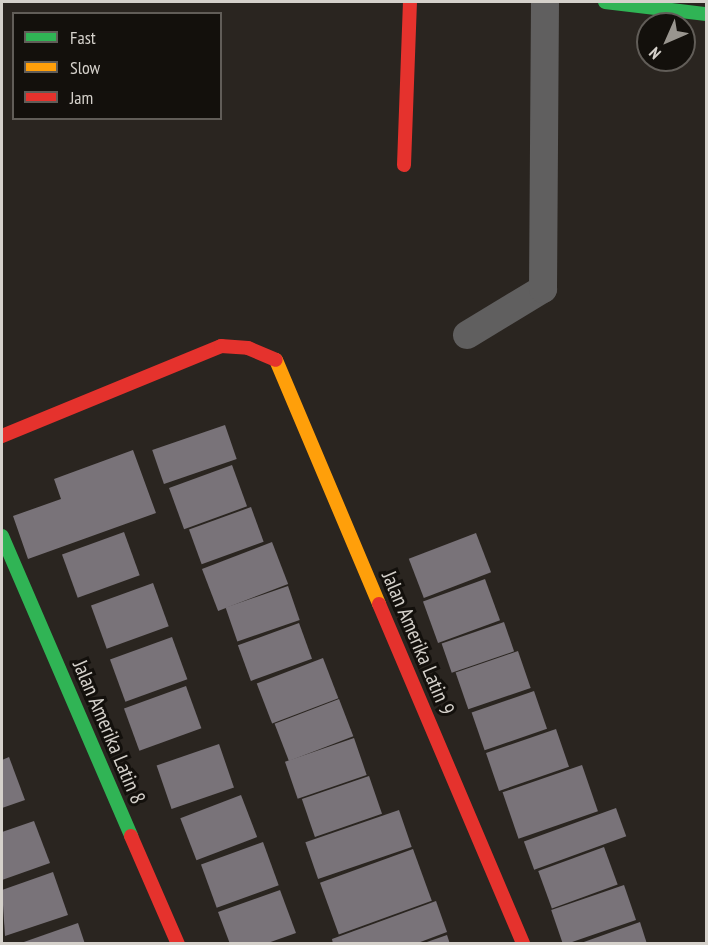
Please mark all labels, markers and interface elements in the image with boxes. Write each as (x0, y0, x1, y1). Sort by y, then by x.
legend (12, 12, 222, 120)
north arrow (636, 12, 696, 72)
text: Fast (70, 26, 96, 49)
text: N (645, 43, 665, 63)
text: Slow (70, 56, 100, 79)
text: Jam (70, 86, 93, 109)
street label: Jalan Amerika Latin 9 (376, 567, 460, 719)
street label: Jalan Amerika Latin 8 (67, 656, 151, 808)

